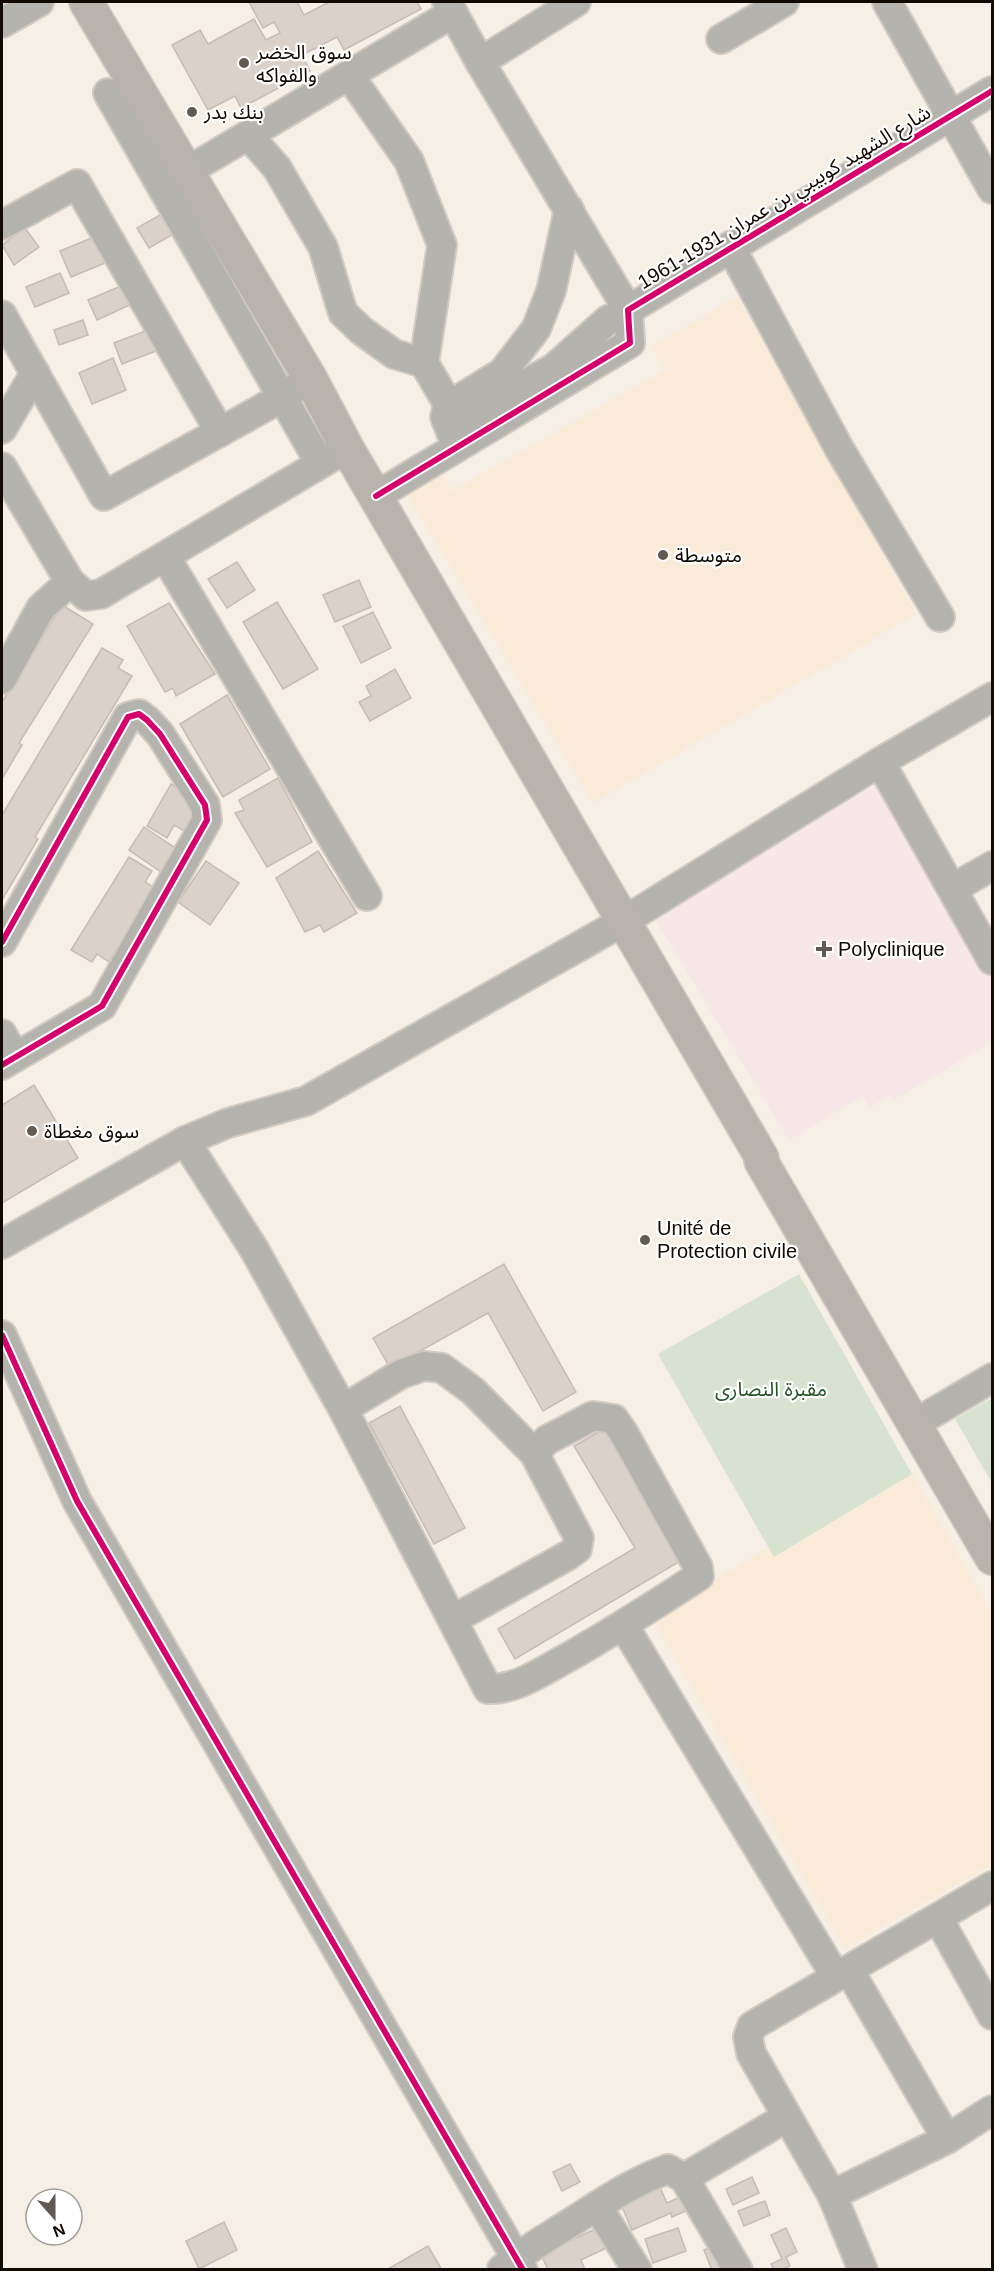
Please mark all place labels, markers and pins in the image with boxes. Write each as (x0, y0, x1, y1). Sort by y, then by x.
place label: سوق الخضر والفواكه (255, 41, 352, 87)
marker: سوق الخضر والفواكه (237, 56, 251, 70)
place label: بنك بدر (203, 101, 264, 124)
marker: بنك بدر (185, 105, 199, 119)
place label: متوسطة (675, 544, 742, 567)
marker: متوسطة (656, 548, 670, 562)
place label: Polyclinique (838, 938, 945, 960)
marker: Polyclinique (815, 940, 833, 958)
place label: سوق مغطاة (44, 1120, 139, 1143)
marker: سوق مغطاة (25, 1124, 39, 1138)
place label: Unité de Protection civile (657, 1217, 797, 1262)
marker: Unité de Protection civile (638, 1233, 652, 1247)

